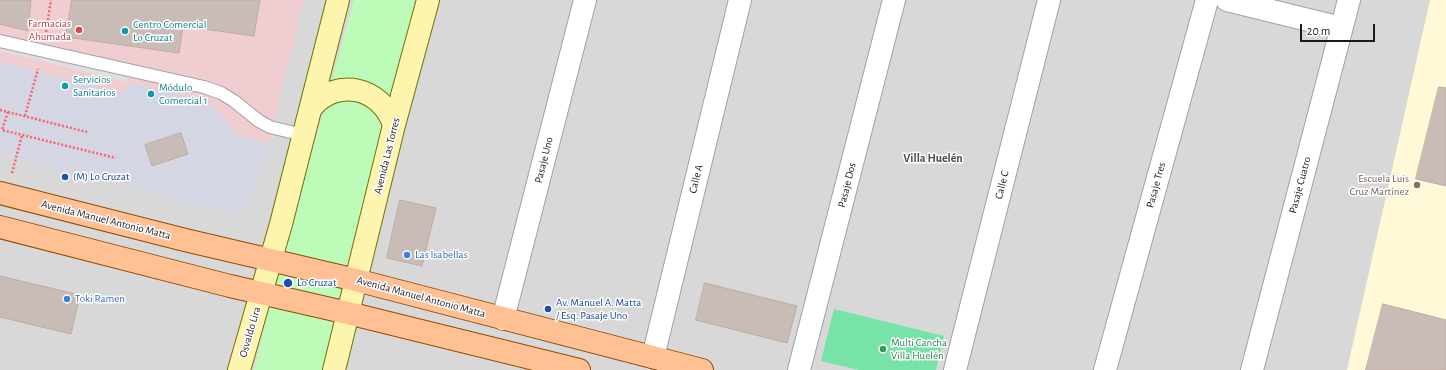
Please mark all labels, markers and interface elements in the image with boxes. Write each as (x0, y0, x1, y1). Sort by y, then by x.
scale bar (1302, 16, 1377, 42)
place label: Farmacias Ahumada (28, 17, 71, 43)
place label: Centro Comercial Lo Cruzat (133, 18, 206, 44)
marker: Farmacias Ahumada (74, 25, 84, 35)
text: 20 m (1307, 25, 1330, 37)
marker: Centro Comercial Lo Cruzat (120, 26, 130, 36)
place label: Servicios Sanitarios (73, 73, 115, 99)
marker: Servicios Sanitarios (60, 81, 70, 91)
place label: Módulo Comercial 1 (159, 81, 207, 107)
marker: Módulo Comercial 1 (146, 89, 156, 99)
street label: Avenida Las Torres (371, 116, 403, 196)
street label: Pasaje Uno (532, 135, 556, 185)
district label: Villa Huelén (903, 151, 963, 165)
street label: Pasaje Cuatro (1286, 155, 1314, 215)
street label: Pasaje Dos (835, 161, 859, 209)
street label: Pasaje Tres (1144, 161, 1168, 209)
street label: Calle A (686, 163, 706, 195)
street label: Calle C (992, 169, 1012, 201)
place label: (M) Lo Cruzat (73, 170, 129, 184)
marker: (M) Lo Cruzat (60, 172, 70, 182)
place label: Escuela Luis Cruz Martínez (1349, 172, 1409, 198)
marker: Escuela Luis Cruz Martínez (1412, 180, 1422, 190)
street label: Avenida Manuel Antonio Matta (40, 198, 172, 242)
place label: Las Isabellas (415, 248, 468, 262)
marker: Las Isabellas (402, 250, 412, 260)
street label: Avenida Manuel Antonio Matta (355, 273, 487, 321)
place label: Lo Cruzat (297, 276, 336, 290)
marker: Lo Cruzat (282, 277, 294, 289)
place label: Toki Ramen (75, 292, 125, 306)
marker: Toki Ramen (62, 294, 72, 304)
place label: Av. Manuel A. Matta / Esq. Pasaje Uno (556, 296, 641, 322)
marker: Av. Manuel A. Matta / Esq. Pasaje Uno (543, 304, 553, 314)
street label: Osvaldo Lira (236, 305, 264, 359)
place label: Multi Cancha Villa Huelén (891, 336, 947, 362)
marker: Multi Cancha Villa Huelén (878, 344, 888, 354)

